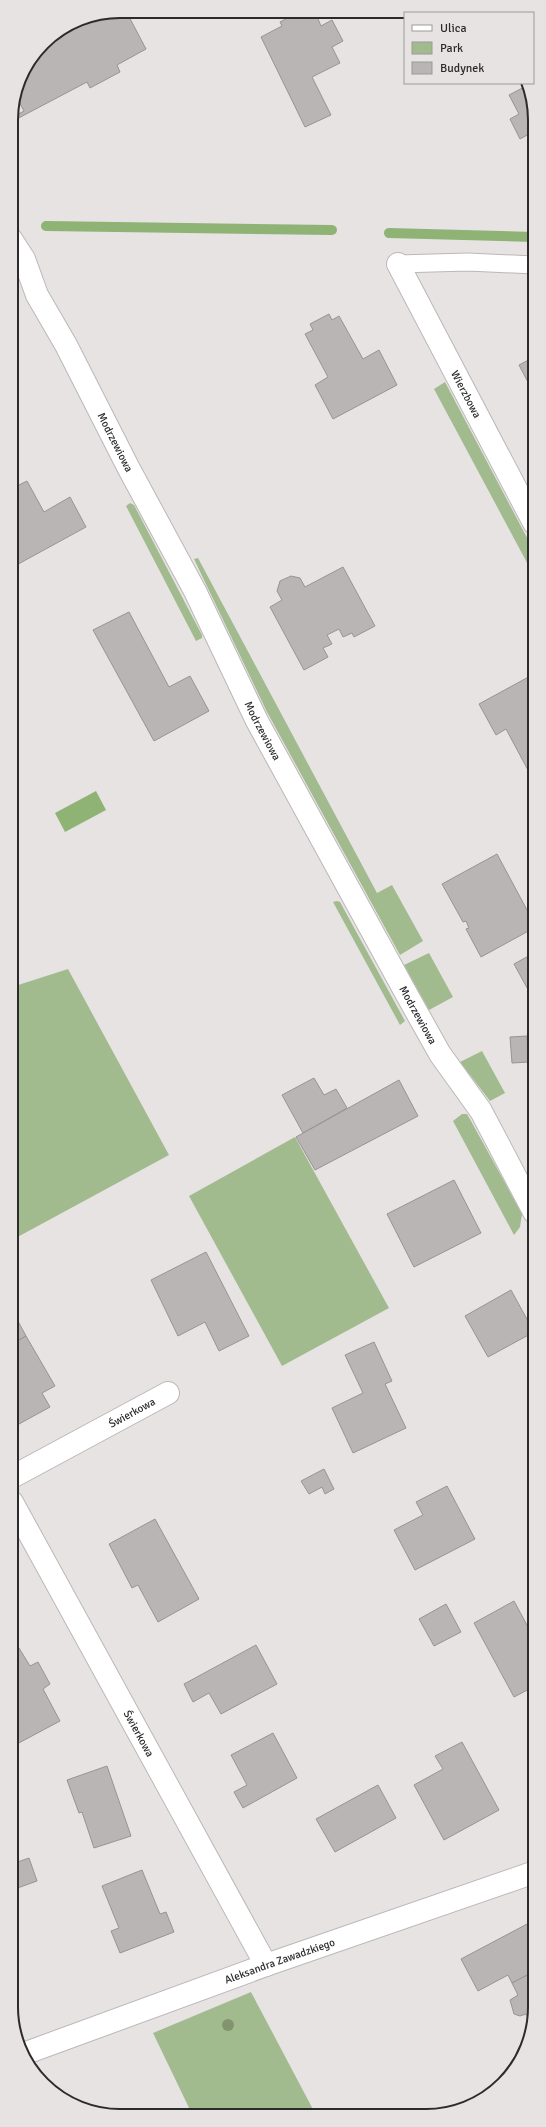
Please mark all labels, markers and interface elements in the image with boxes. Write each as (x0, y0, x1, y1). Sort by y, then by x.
legend (404, 12, 534, 84)
text: Ulica (440, 21, 467, 36)
text: Park (440, 41, 463, 56)
text: Budynek (440, 61, 484, 76)
street label: Wierzbowa (448, 368, 484, 421)
street label: Modrzewiowa (94, 411, 136, 475)
street label: Modrzewiowa (242, 699, 283, 763)
street label: Modrzewiowa (396, 984, 439, 1047)
street label: Świerkowa (106, 1395, 158, 1431)
street label: Świerkowa (121, 1708, 157, 1760)
street label: Aleksandra Zawadzkiego (223, 1936, 337, 1987)

